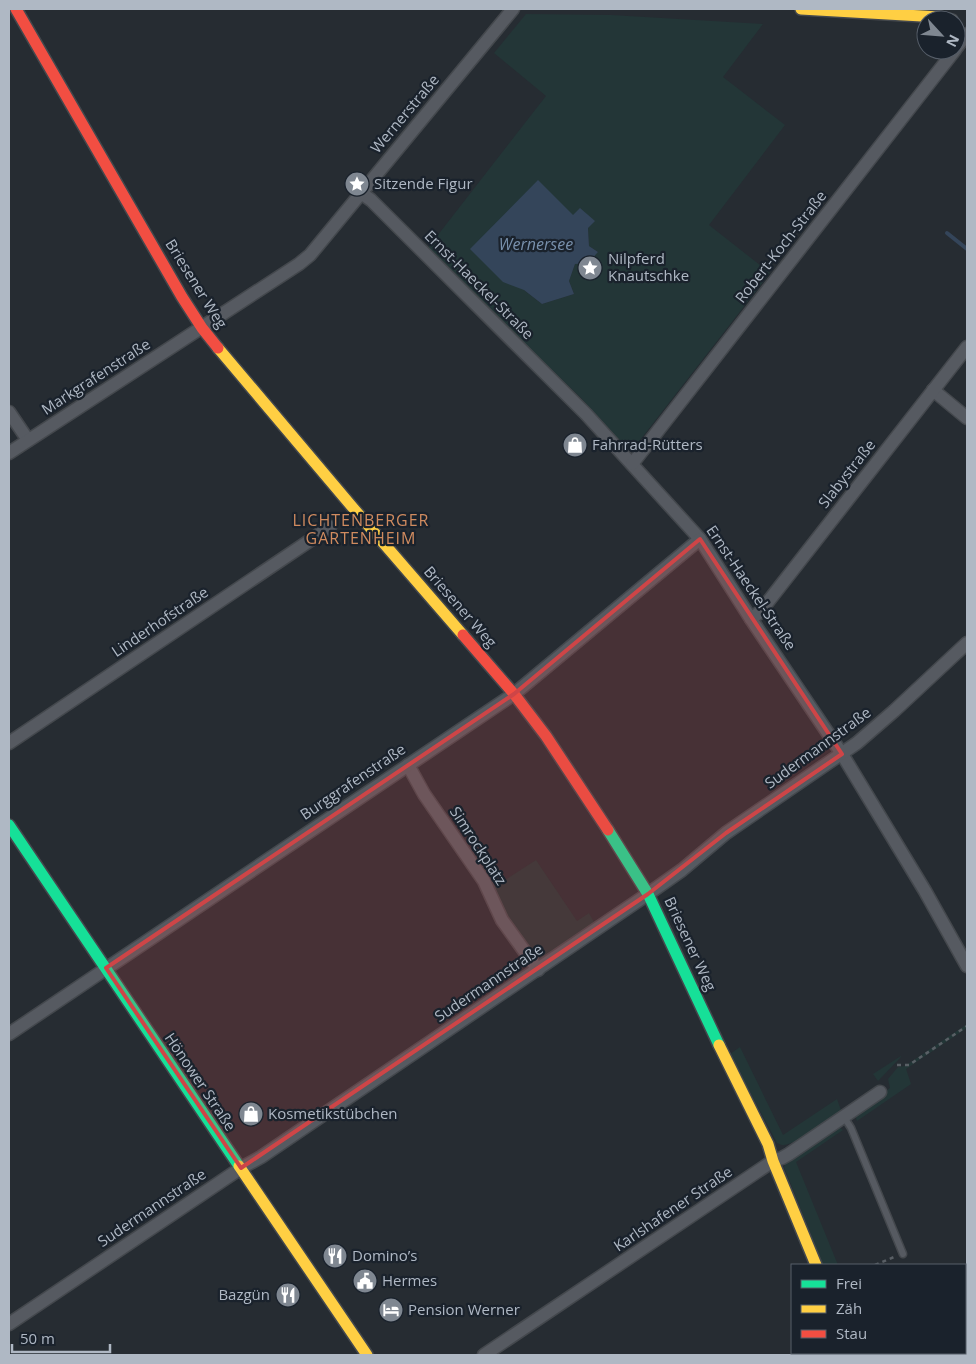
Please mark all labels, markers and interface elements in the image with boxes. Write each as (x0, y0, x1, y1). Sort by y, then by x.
north arrow (916, 10, 966, 60)
text: N (942, 32, 964, 50)
street label: Wernerstraße (365, 70, 443, 157)
place icon: Sitzende Figur (344, 171, 370, 197)
place label: Sitzende Figur (374, 173, 473, 193)
street label: Robert-Koch-Straße (730, 186, 830, 307)
street label: Ernst-Haeckel-Straße (421, 225, 539, 343)
water label: Wernersee (499, 233, 573, 255)
street label: Briesener Weg (161, 235, 232, 332)
place label: Nilpferd Knautschke (608, 248, 689, 285)
place icon: Nilpferd Knautschke (577, 255, 603, 281)
street label: Markgrafenstraße (37, 334, 154, 419)
shop icon: Fahrrad-Rütters (562, 432, 588, 458)
place label: Fahrrad-Rütters (592, 434, 703, 454)
street label: Slabystraße (813, 435, 879, 512)
district label: LICHTENBERGER GARTENHEIM (293, 509, 429, 549)
street label: Ernst-Haeckel-Straße (703, 521, 801, 654)
street label: Briesener Weg (420, 561, 502, 651)
street label: Linderhofstraße (107, 581, 212, 661)
street label: Sudermannstraße (760, 702, 874, 792)
street label: Burggrafenstraße (296, 738, 409, 824)
street label: Simrockplatz (446, 802, 512, 889)
street label: Briesener Weg (660, 893, 721, 994)
street label: Sudermannstraße (430, 939, 546, 1026)
street label: Hönower Straße (161, 1029, 241, 1134)
shop icon: Kosmetikstübchen (238, 1101, 264, 1127)
place label: Kosmetikstübchen (268, 1103, 398, 1123)
street label: Karlshafener Straße (609, 1161, 736, 1255)
street label: Sudermannstraße (93, 1164, 209, 1251)
restaurant icon: Domino’s (322, 1243, 348, 1269)
place label: Domino’s (352, 1245, 418, 1265)
legend (791, 1264, 966, 1354)
public building icon: Hermes (352, 1268, 378, 1294)
place label: Hermes (382, 1270, 437, 1290)
text: Frei (836, 1273, 862, 1293)
restaurant icon: Bazgün (275, 1282, 301, 1308)
place label: Bazgün (218, 1284, 270, 1304)
hotel icon: Pension Werner (378, 1297, 404, 1323)
text: Zäh (836, 1298, 862, 1318)
place label: Pension Werner (408, 1299, 520, 1319)
scale bar (12, 1322, 110, 1354)
text: Stau (836, 1323, 867, 1343)
text: 50 m (20, 1328, 55, 1348)

